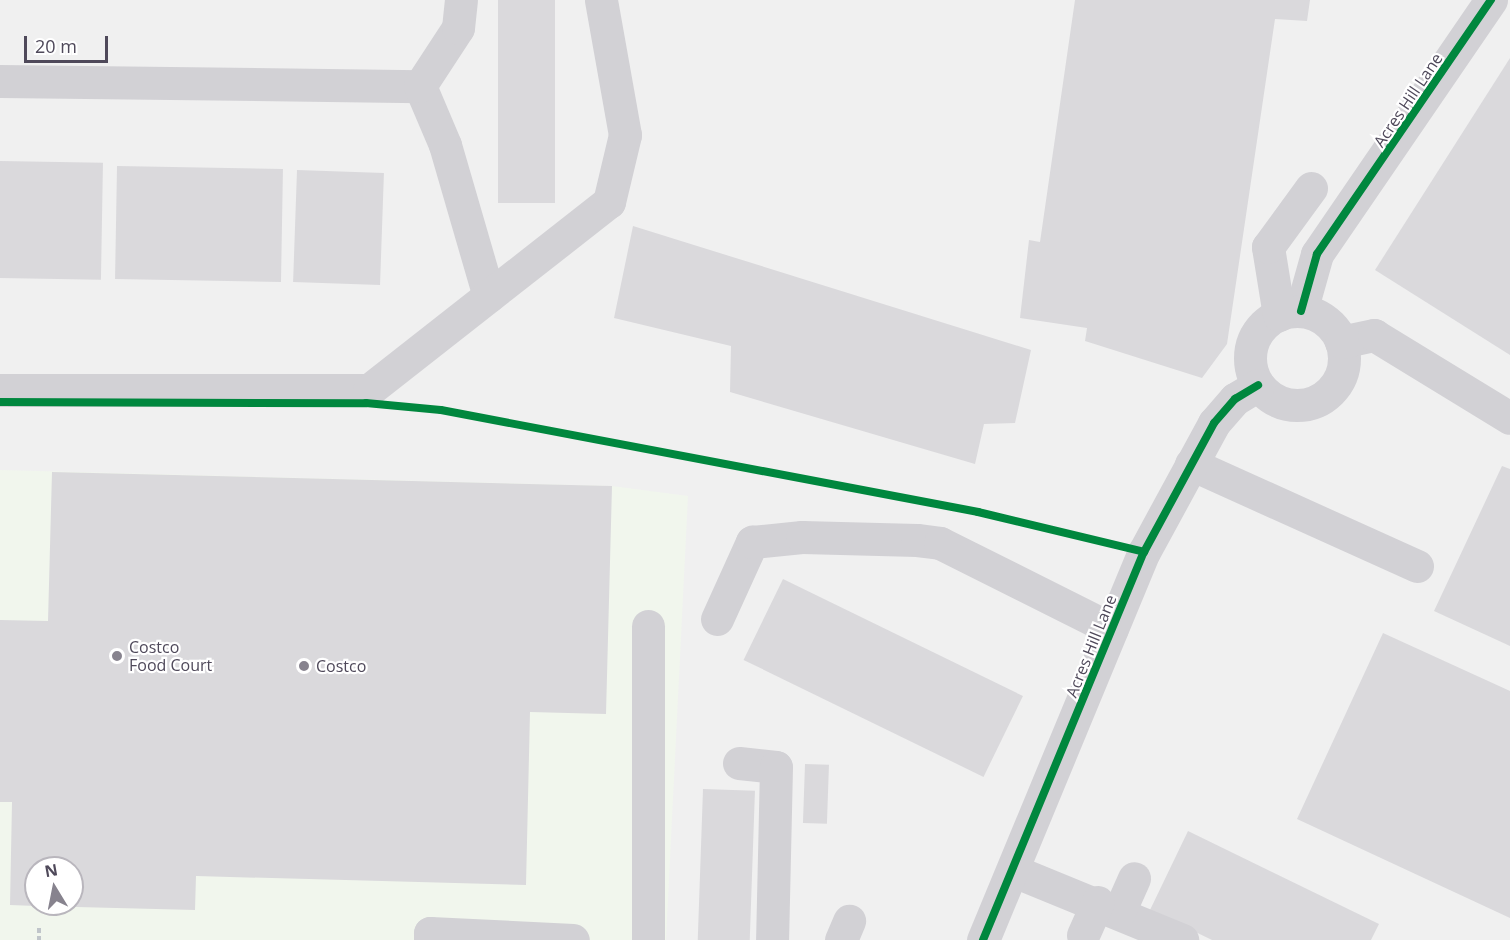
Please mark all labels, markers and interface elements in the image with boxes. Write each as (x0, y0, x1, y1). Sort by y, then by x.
scale bar (27, 24, 111, 62)
text: 20 m (35, 34, 77, 58)
street label: Acres Hill Lane (1370, 49, 1446, 151)
street label: Acres Hill Lane (1062, 592, 1120, 700)
place label: Costco Food Court (129, 637, 212, 675)
marker: Costco Food Court (110, 649, 124, 663)
place label: Costco (316, 656, 366, 676)
marker: Costco (297, 659, 311, 673)
north arrow (24, 856, 84, 916)
text: N (43, 858, 60, 882)

